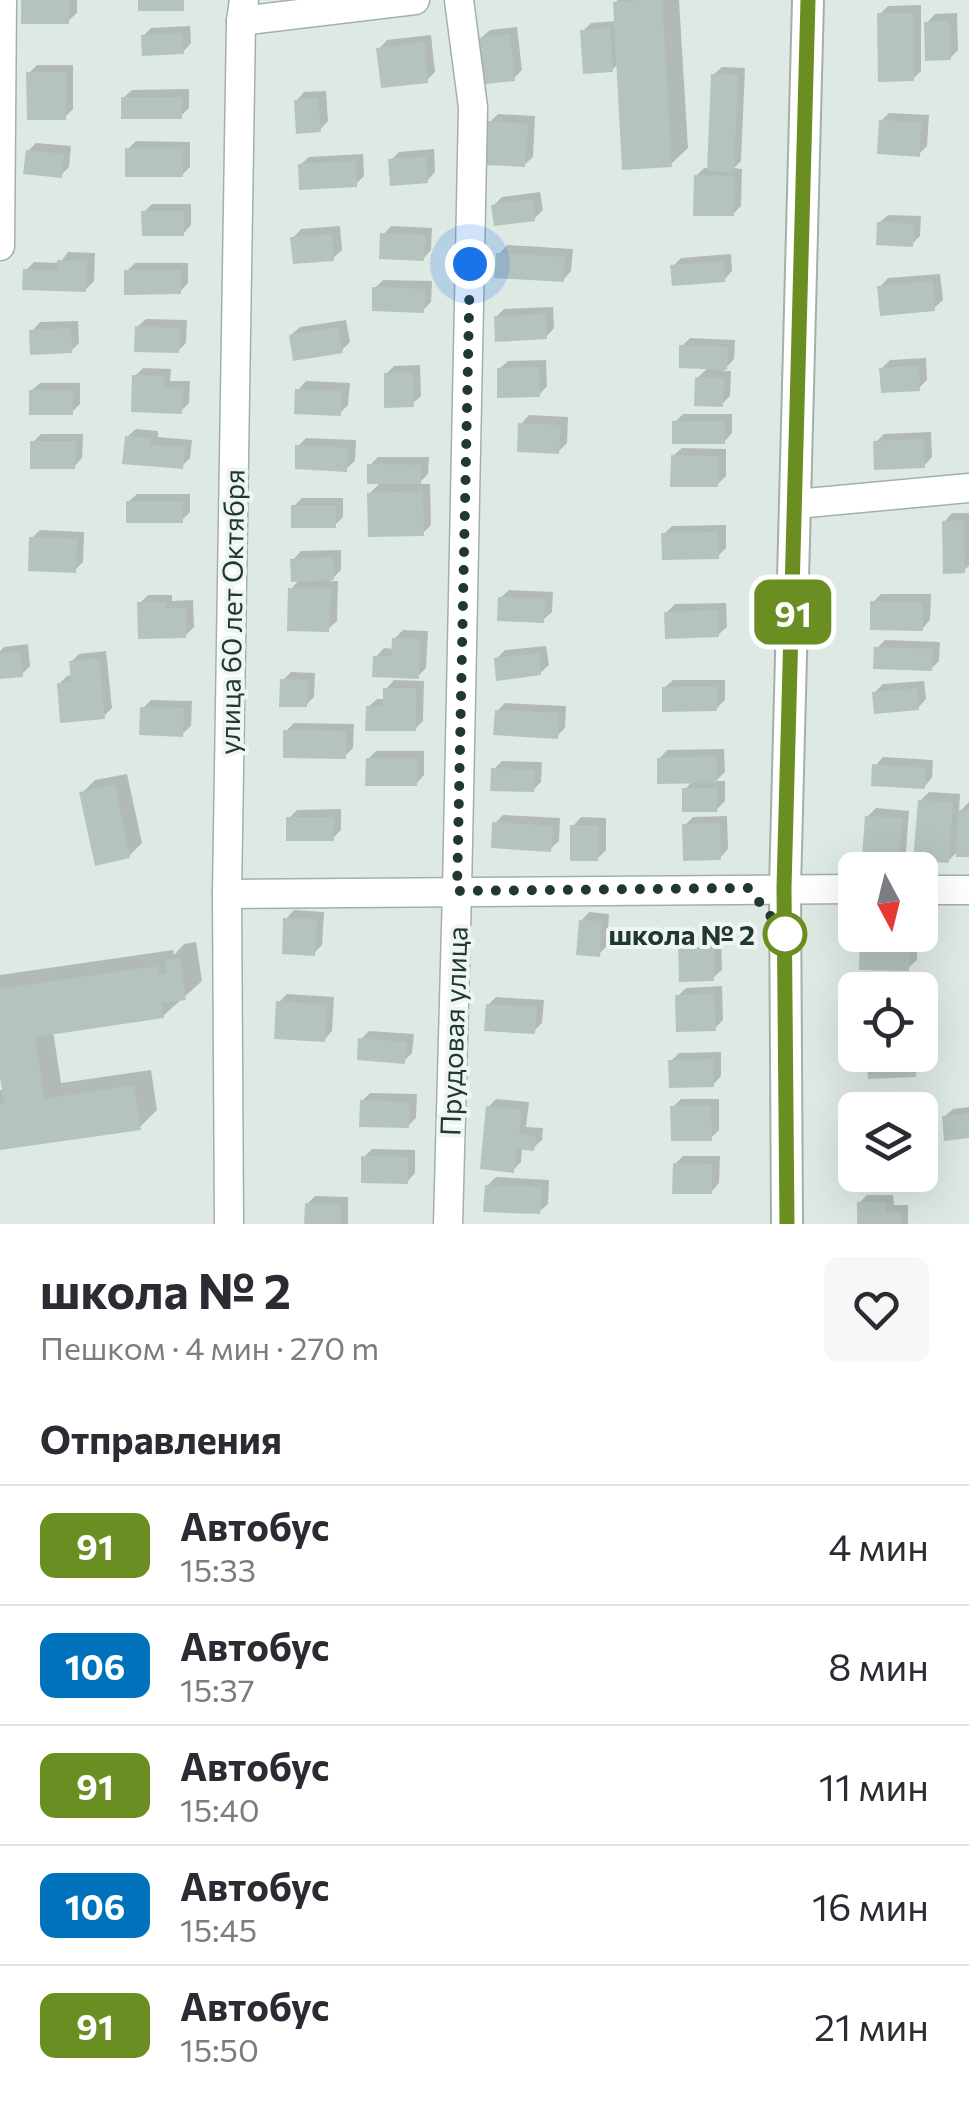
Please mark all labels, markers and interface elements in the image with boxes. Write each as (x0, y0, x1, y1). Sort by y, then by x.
your location (445, 239, 495, 289)
street label: улица 60 лет Октября (212, 469, 250, 755)
line badge: 91 (748, 580, 838, 644)
text: 91 (774, 591, 812, 634)
north arrow (838, 852, 938, 952)
map controls (838, 852, 938, 1192)
marker: школа № 2 (764, 913, 806, 955)
place label: школа № 2 (609, 917, 755, 951)
street label: Прудовая улица (432, 926, 474, 1136)
button: locate (838, 972, 938, 1072)
button: layers (838, 1092, 938, 1192)
button: heart (824, 1257, 929, 1362)
text: школа № 2 (40, 1260, 291, 1319)
text: Пешком · 4 мин · 270 m (40, 1327, 379, 1367)
text: Отправления (40, 1415, 282, 1462)
text: Автобус (180, 1502, 330, 1549)
text: 4 мин (828, 1522, 929, 1569)
text: 91 (76, 1524, 114, 1567)
text: 15:33 (180, 1549, 256, 1589)
text: Автобус (180, 1622, 330, 1669)
text: 8 мин (828, 1642, 929, 1689)
text: 106 (65, 1644, 125, 1687)
text: 15:37 (180, 1669, 255, 1709)
text: Автобус (180, 1742, 330, 1789)
text: 11 мин (819, 1762, 929, 1809)
text: 91 (76, 1764, 114, 1807)
text: 15:40 (180, 1789, 260, 1829)
text: Автобус (180, 1862, 330, 1909)
text: 16 мин (812, 1882, 929, 1929)
text: 106 (65, 1884, 125, 1927)
text: 15:45 (180, 1909, 257, 1949)
text: Автобус (180, 1982, 330, 2029)
text: 21 мин (814, 2002, 929, 2049)
text: 91 (76, 2004, 114, 2047)
text: 15:50 (180, 2029, 259, 2069)

